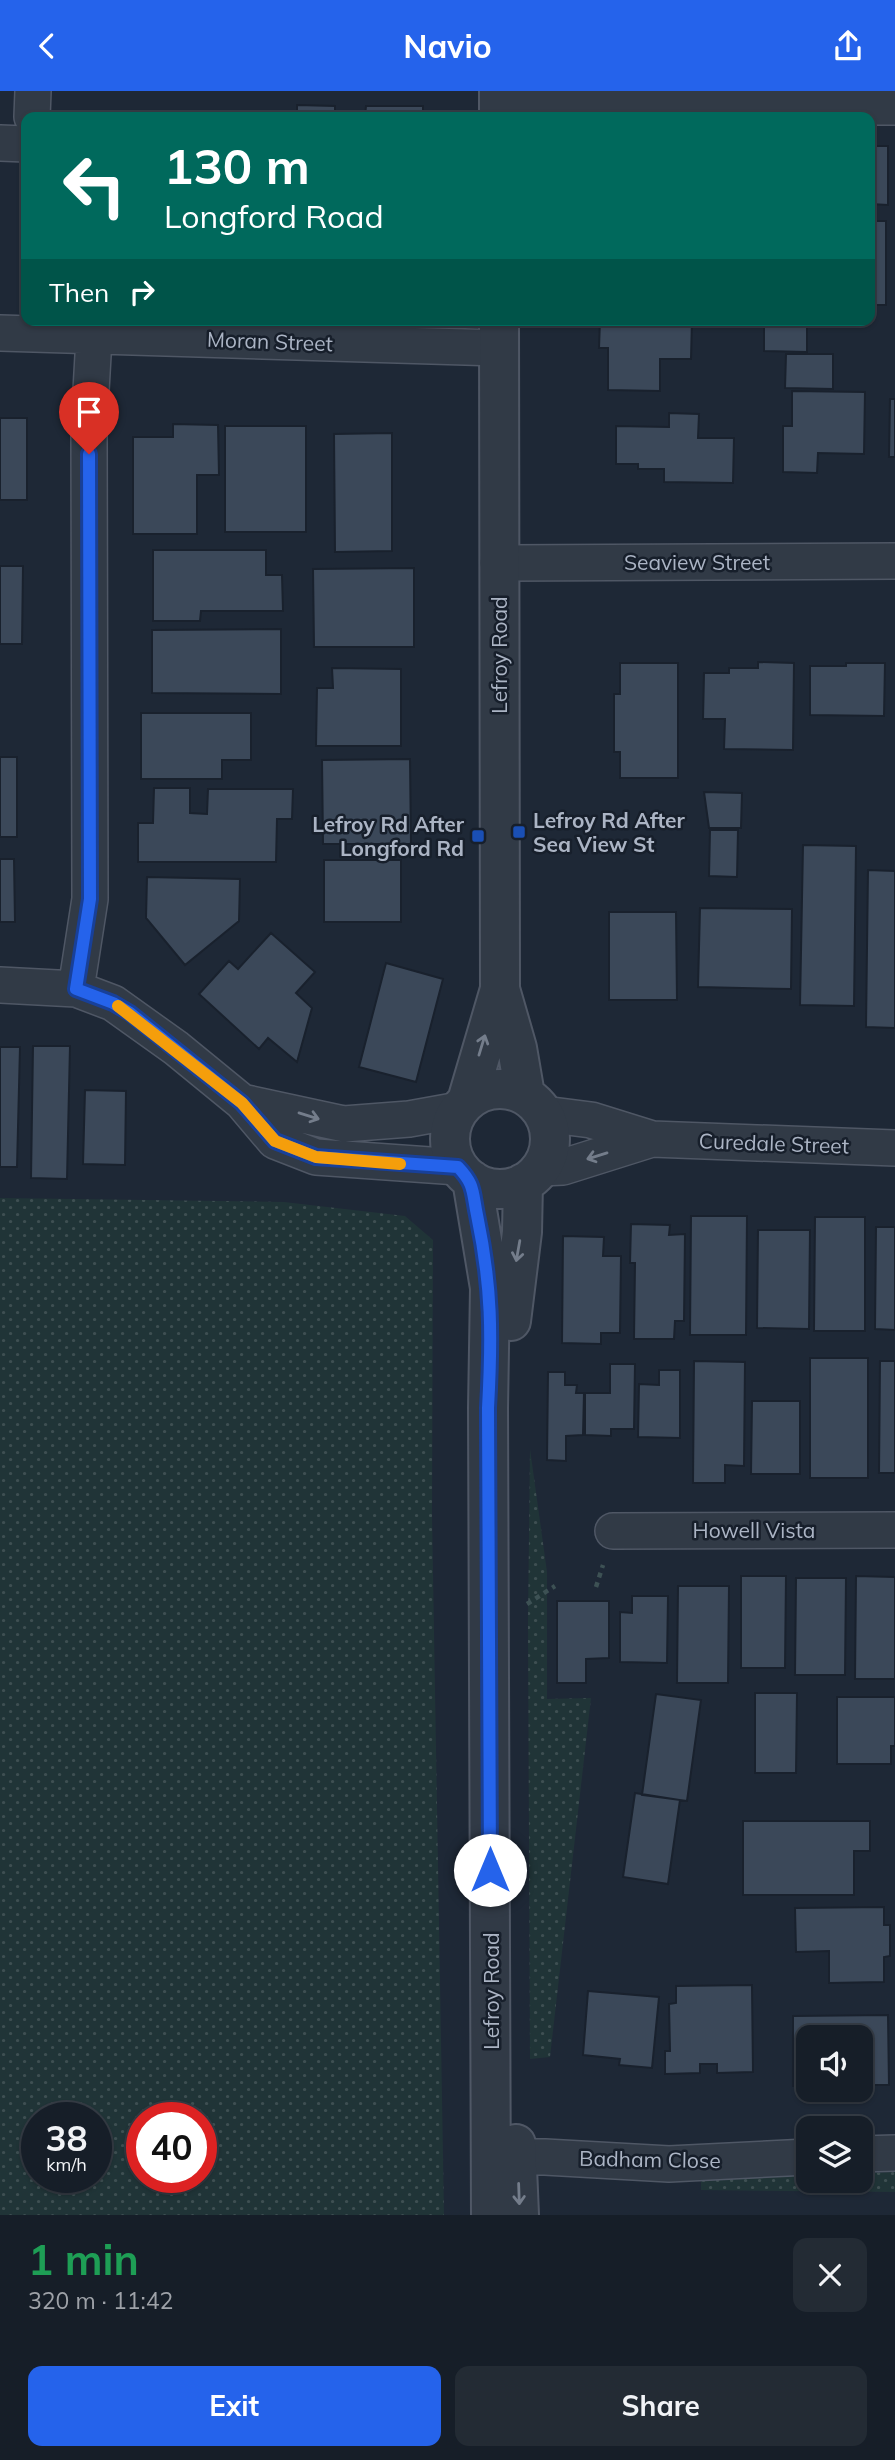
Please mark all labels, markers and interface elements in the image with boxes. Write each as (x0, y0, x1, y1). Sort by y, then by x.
text: Navio (403, 26, 492, 66)
icon: back (28, 27, 66, 65)
icon: share (829, 27, 867, 65)
text: 130 m (164, 135, 310, 196)
icon: left (49, 140, 140, 231)
text: Longford Road (164, 196, 384, 236)
icon: right (123, 273, 161, 311)
text: Then (49, 276, 109, 309)
street label: Moran Street (207, 326, 333, 356)
pin (59, 382, 119, 454)
icon: arrive (70, 393, 108, 431)
street label: Seaview Street (624, 549, 770, 575)
street label: Lefroy Road (486, 596, 512, 714)
place label: Lefroy Rd After Sea View St (533, 807, 686, 857)
place label: Lefroy Rd After Longford Rd (312, 811, 465, 861)
marker: Lefroy Rd After Sea View St (511, 824, 527, 840)
marker: Lefroy Rd After Longford Rd (470, 828, 486, 844)
one-way arrow (477, 1034, 490, 1056)
one-way arrow (298, 1110, 320, 1123)
street label: Curedale Street (698, 1127, 850, 1159)
one-way arrow (586, 1150, 608, 1163)
one-way arrow (511, 1239, 524, 1262)
street label: Howell Vista (693, 1517, 815, 1543)
position arrow (453, 1833, 527, 1907)
street label: Lefroy Road (478, 1932, 504, 2050)
map controls (796, 2025, 873, 2193)
button: sound (796, 2025, 873, 2102)
speed limit sign: 40 (126, 2102, 217, 2193)
text: 38 (45, 2116, 88, 2160)
button: layers (796, 2116, 873, 2193)
street label: Badham Close (579, 2145, 721, 2173)
text: km/h (46, 2153, 87, 2176)
one-way arrow (512, 2183, 525, 2206)
text: 1 min (28, 2233, 139, 2286)
button: close (793, 2238, 867, 2312)
text: 320 m · 11:42 (28, 2286, 173, 2315)
button: Exit (28, 2366, 441, 2446)
button: Share (455, 2366, 867, 2446)

